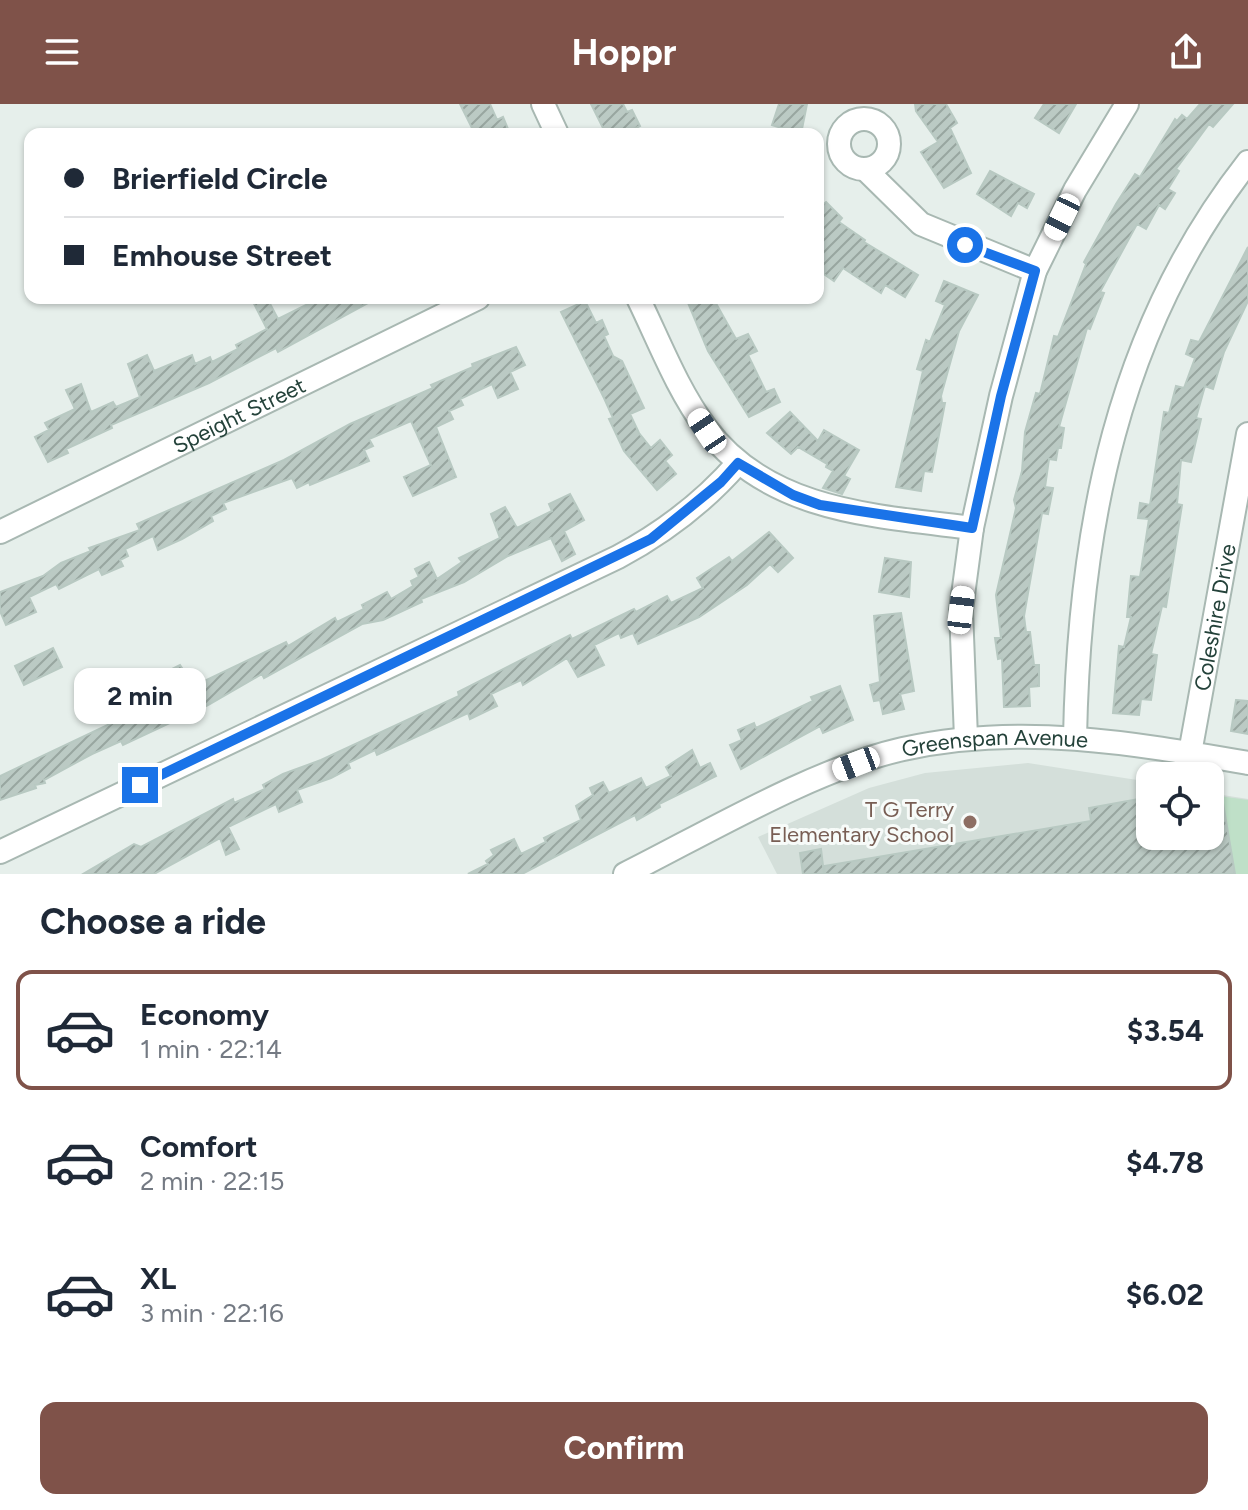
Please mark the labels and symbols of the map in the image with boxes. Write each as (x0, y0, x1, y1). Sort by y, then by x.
car (1041, 190, 1083, 244)
route start (947, 227, 983, 263)
street label: Speight Street (168, 371, 310, 459)
car (684, 404, 730, 458)
street label: Coleshire Drive (1188, 542, 1241, 693)
car (946, 585, 976, 635)
callout: 2 min (74, 669, 206, 725)
street label: Greenspan Avenue (899, 723, 1089, 762)
car (829, 744, 883, 784)
route end (122, 767, 158, 803)
place label: T G Terry Elementary School (769, 796, 954, 848)
marker: T G Terry Elementary School (961, 813, 979, 831)

